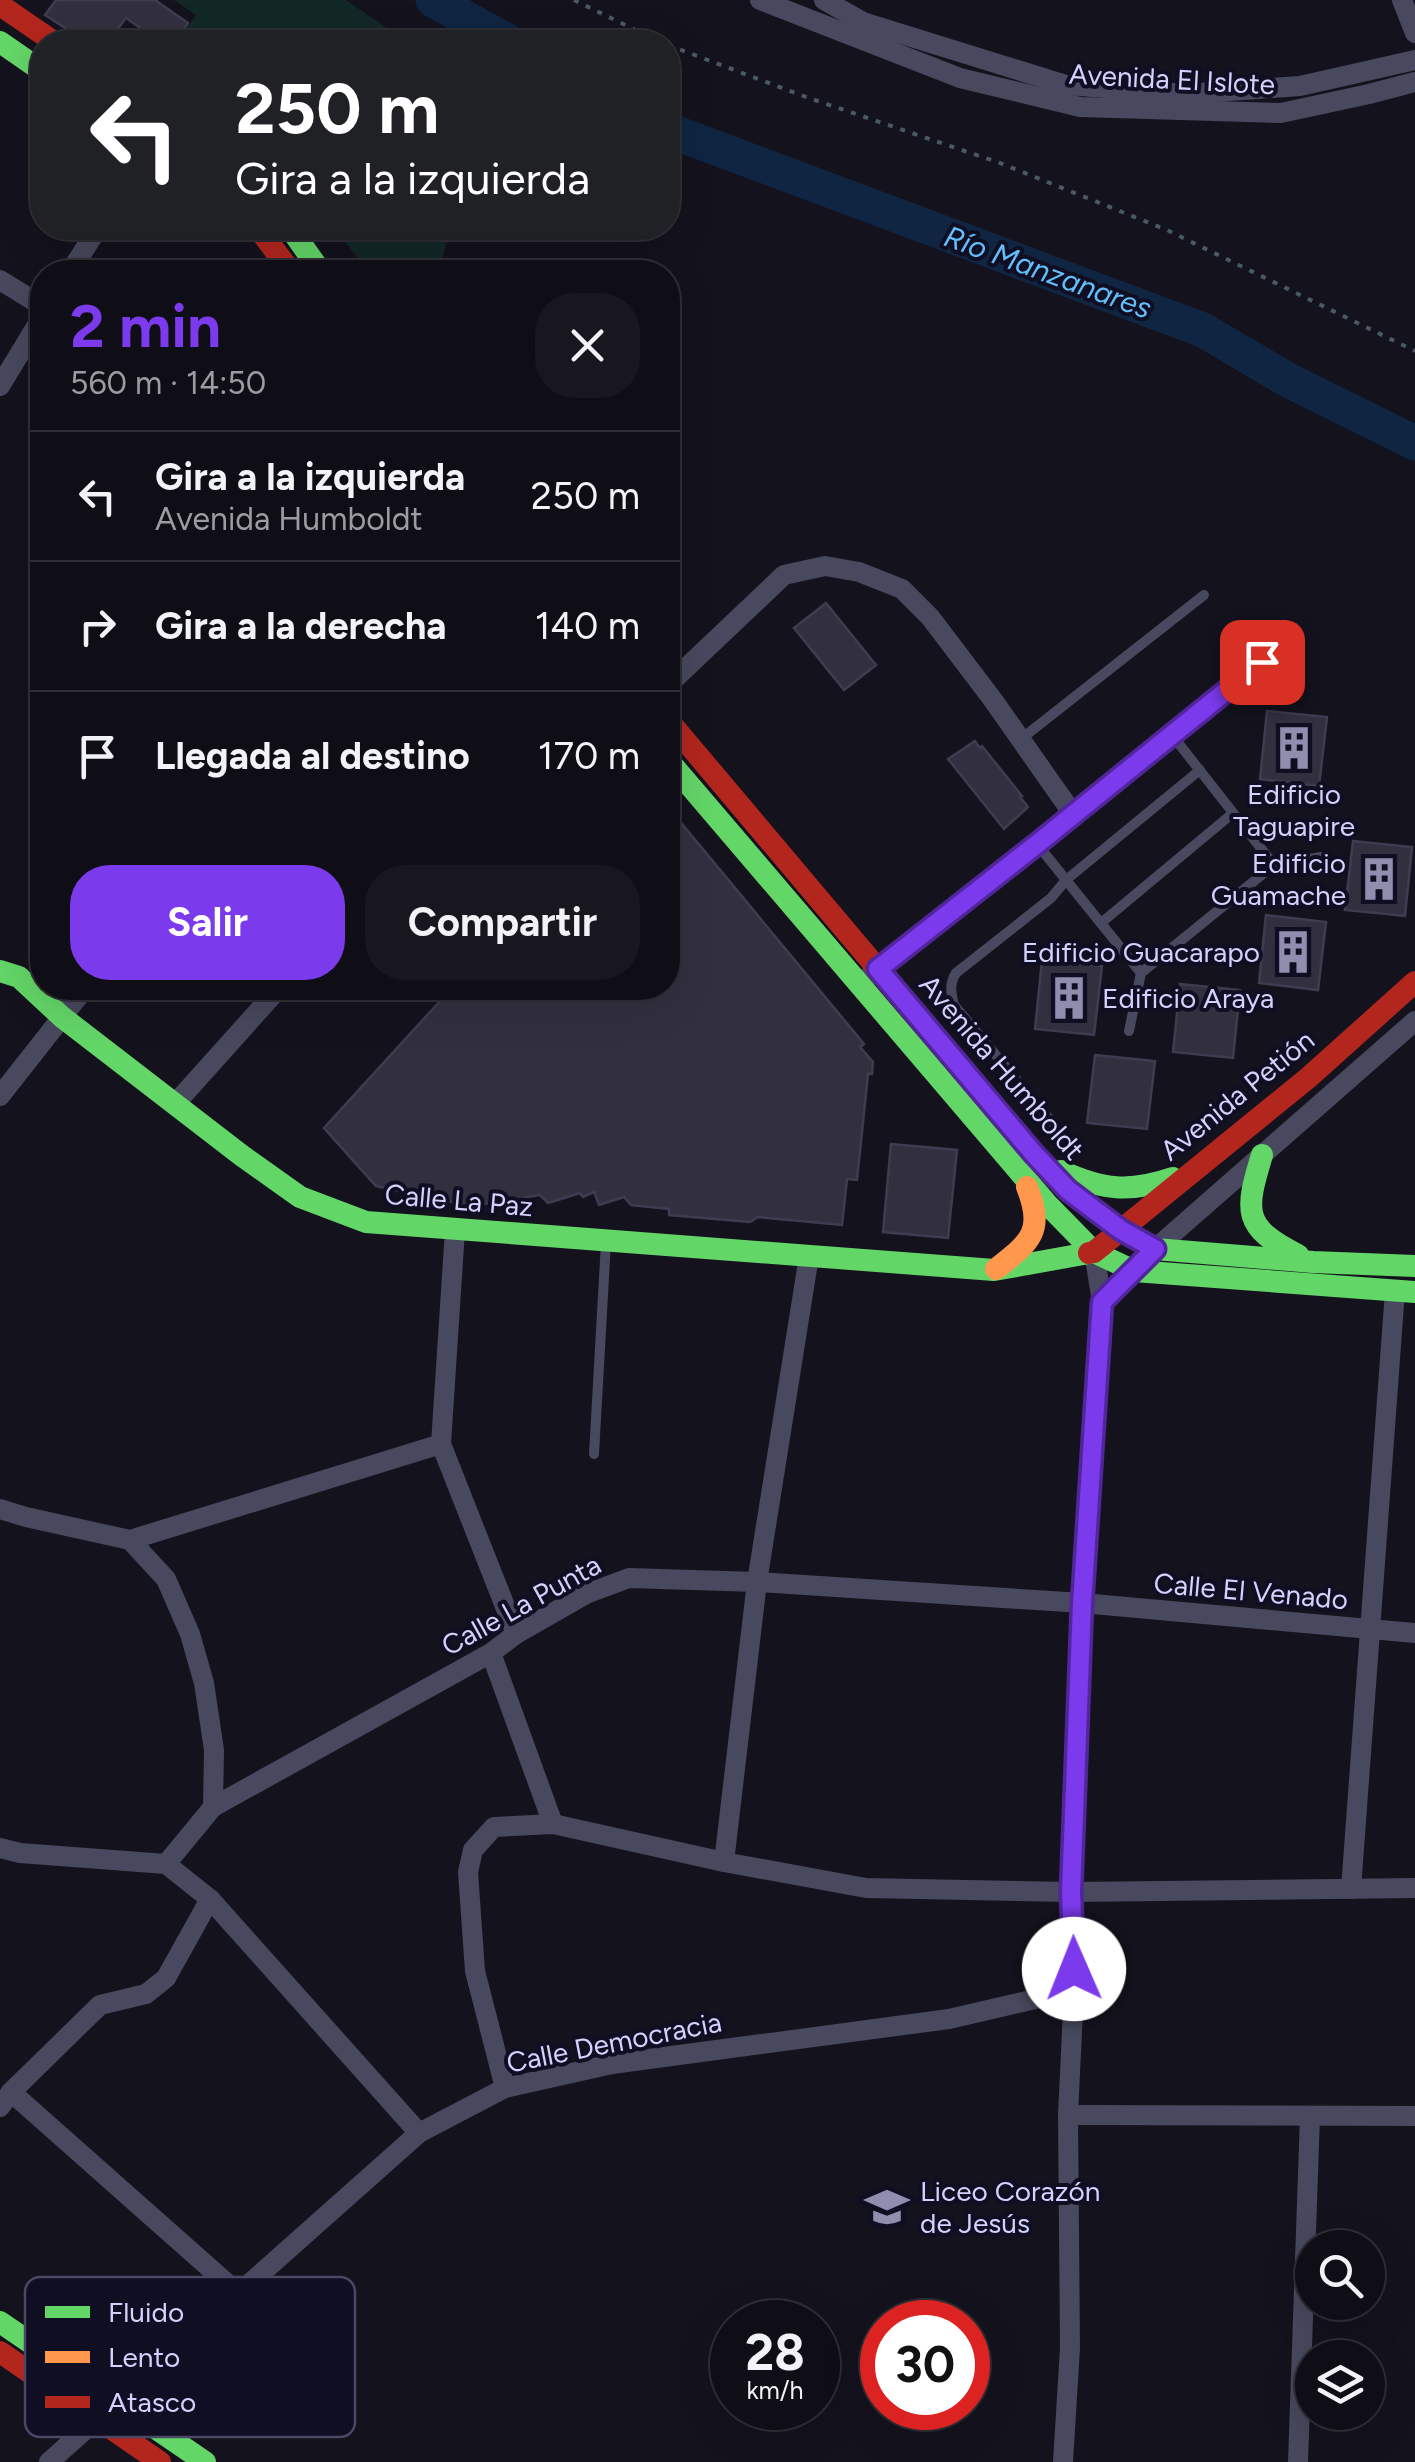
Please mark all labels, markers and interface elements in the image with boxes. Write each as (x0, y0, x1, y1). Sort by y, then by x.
street label: Avenida El Islote (1068, 57, 1276, 101)
text: 250 m (235, 66, 439, 151)
icon: left (70, 70, 200, 200)
text: Gira a la izquierda (235, 151, 590, 205)
water label: Río Manzanares (939, 217, 1157, 327)
text: 2 min (70, 290, 221, 362)
button: close (535, 293, 640, 398)
text: 560 m · 14:50 (70, 364, 266, 402)
text: Gira a la izquierda (155, 454, 465, 500)
icon: left (70, 469, 125, 524)
text: 250 m (531, 473, 640, 519)
text: Avenida Humboldt (155, 500, 423, 538)
icon: right (70, 599, 125, 654)
text: Gira a la derecha (155, 603, 447, 649)
text: 140 m (535, 603, 640, 649)
pin (1220, 620, 1305, 705)
icon: arrive (1235, 635, 1290, 690)
building icon: Edificio Taguapire (1270, 724, 1318, 772)
icon: arrive (70, 729, 125, 784)
text: Llegada al destino (155, 733, 470, 779)
text: 170 m (538, 733, 640, 779)
place label: Edificio Taguapire (1233, 777, 1355, 843)
place label: Edificio Guamache (1211, 846, 1346, 912)
building icon: Edificio Guamache (1355, 855, 1403, 903)
button: Salir (70, 865, 345, 980)
button: Compartir (365, 865, 640, 980)
building icon: Edificio Guacarapo (1269, 928, 1317, 976)
place label: Edificio Guacarapo (1022, 935, 1260, 969)
street label: Avenida Humboldt (912, 967, 1092, 1167)
building icon: Edificio Araya (1045, 974, 1093, 1022)
place label: Edificio Araya (1102, 981, 1274, 1015)
street label: Avenida Petión (1153, 1023, 1321, 1167)
street label: Calle La Paz (383, 1177, 535, 1223)
street label: Calle La Punta (435, 1547, 607, 1663)
street label: Calle El Venado (1152, 1566, 1350, 1616)
position arrow (1022, 1917, 1126, 2021)
street label: Calle Democracia (504, 2004, 724, 2080)
place label: Liceo Corazón de Jesús (920, 2174, 1100, 2240)
school or university icon: Liceo Corazón de Jesús (863, 2183, 911, 2231)
map controls (1295, 2230, 1385, 2430)
button: search (1295, 2230, 1385, 2320)
legend (25, 2277, 355, 2437)
text: Fluido (108, 2295, 184, 2329)
speed limit sign: 30 (860, 2300, 990, 2430)
text: 28 (745, 2322, 805, 2383)
text: Lento (108, 2340, 180, 2374)
button: layers (1295, 2340, 1385, 2430)
text: km/h (746, 2375, 804, 2405)
text: Atasco (108, 2385, 196, 2419)

